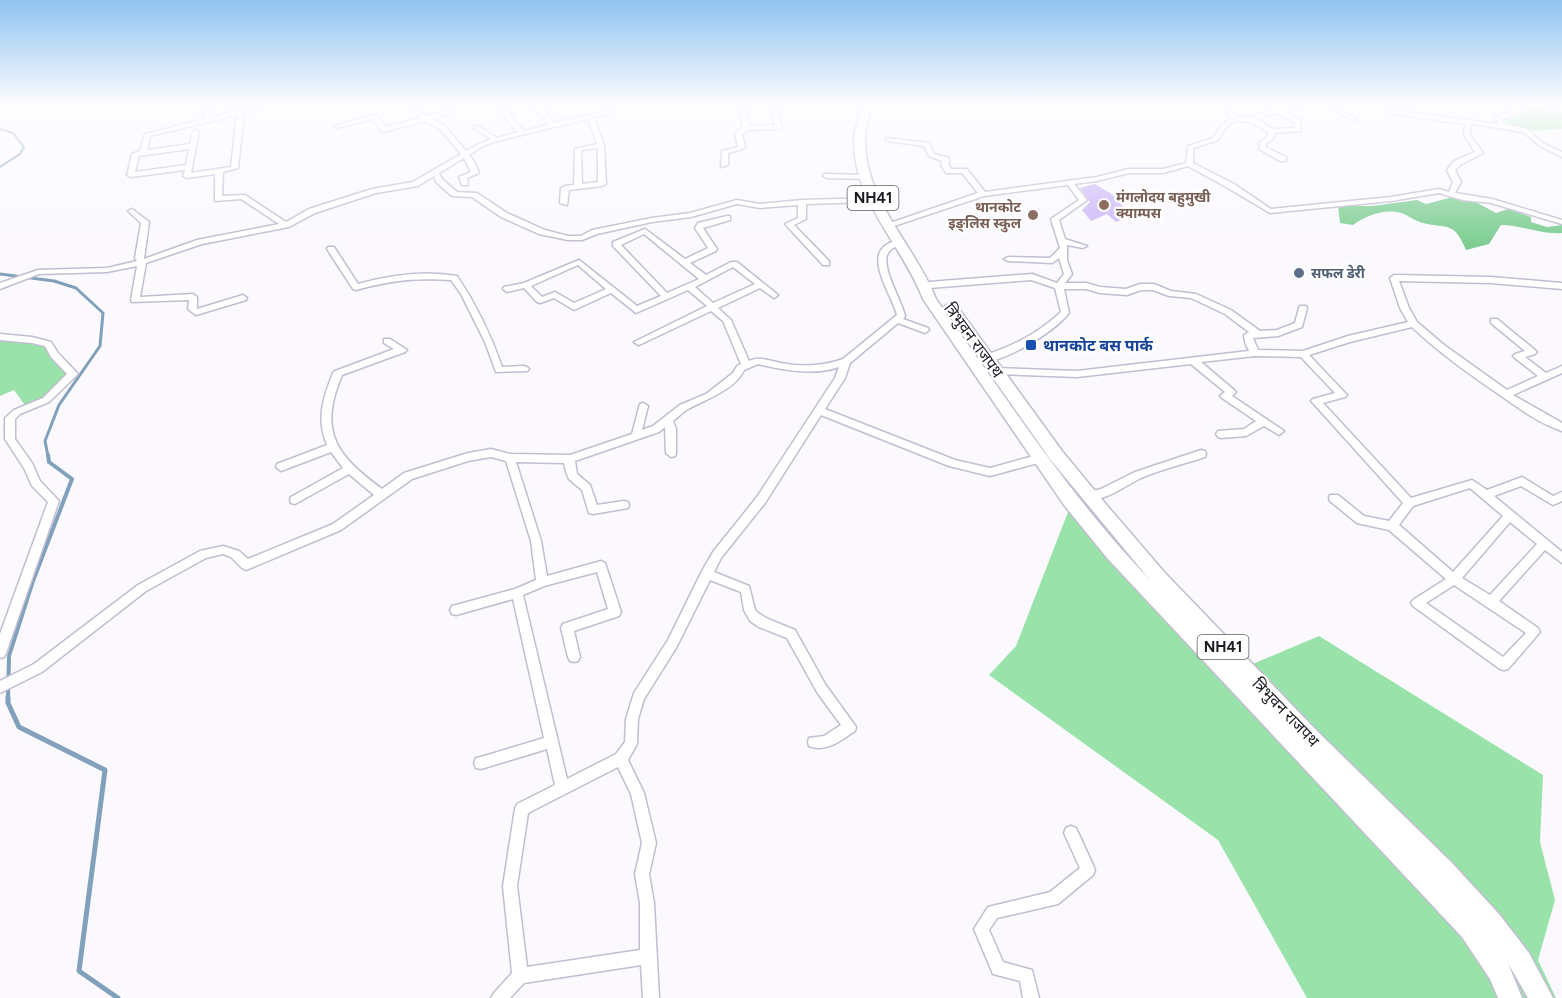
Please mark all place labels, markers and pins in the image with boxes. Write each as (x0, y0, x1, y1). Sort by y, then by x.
place label: मंगलोदय बहुमुखी क्याम्पस (1116, 189, 1211, 222)
marker: मंगलोदय बहुमुखी क्याम्पस (1097, 198, 1111, 212)
place label: थानकोट इङ्लिस स्कुल (948, 199, 1022, 233)
marker: थानकोट इङ्लिस स्कुल (1026, 208, 1040, 222)
place label: सफल डेरी (1311, 264, 1366, 282)
marker: सफल डेरी (1292, 266, 1306, 280)
place label: थानकोट बस पार्क (1043, 336, 1153, 355)
marker: थानकोट बस पार्क (1024, 338, 1038, 352)

